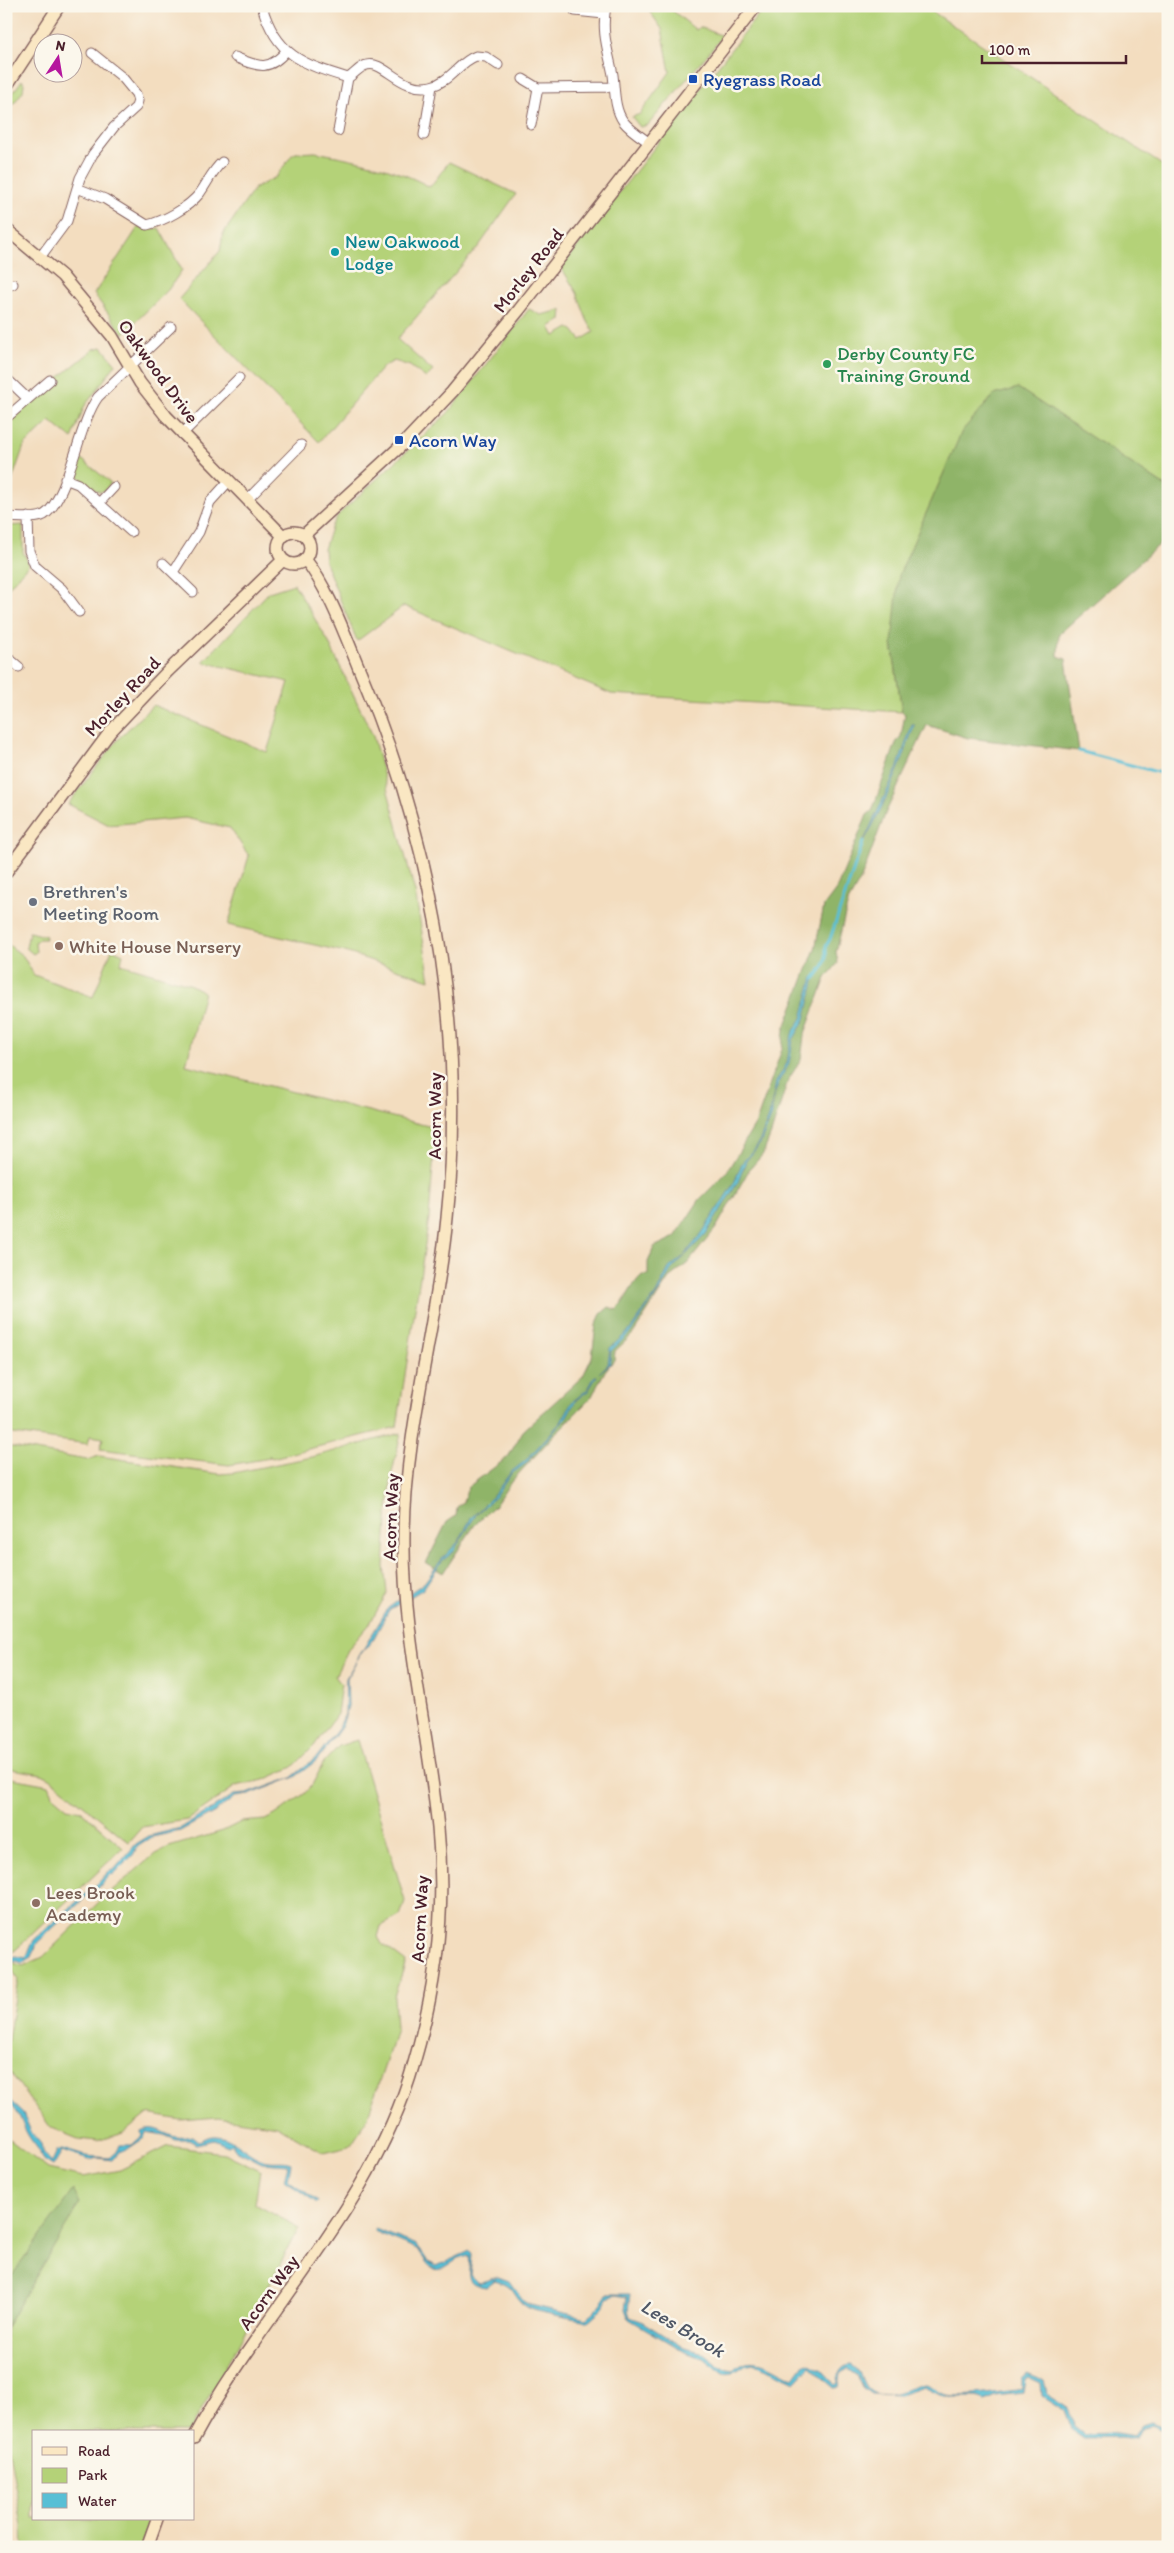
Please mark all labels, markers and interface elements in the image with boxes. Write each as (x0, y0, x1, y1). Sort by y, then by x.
north arrow (32, 32, 82, 82)
scale bar (982, 32, 1125, 64)
text: N (54, 36, 67, 55)
text: 100 m (989, 41, 1031, 59)
place label: Ryegrass Road (703, 68, 822, 91)
marker: Ryegrass Road (687, 73, 699, 85)
street label: Morley Road (488, 223, 569, 317)
place label: New Oakwood Lodge (345, 230, 460, 275)
marker: New Oakwood Lodge (329, 246, 341, 258)
street label: Oakwood Drive (113, 315, 204, 428)
place label: Derby County FC Training Ground (837, 342, 975, 387)
marker: Derby County FC Training Ground (821, 358, 833, 370)
place label: Acorn Way (409, 429, 497, 452)
marker: Acorn Way (393, 434, 405, 446)
street label: Morley Road (79, 651, 166, 741)
place label: Brethren's Meeting Room (43, 880, 159, 925)
marker: Brethren's Meeting Room (27, 896, 39, 908)
place label: White House Nursery (69, 935, 241, 958)
marker: White House Nursery (53, 940, 65, 952)
street label: Acorn Way (423, 1072, 446, 1160)
street label: Acorn Way (377, 1473, 404, 1561)
street label: Acorn Way (406, 1875, 433, 1963)
place label: Lees Brook Academy (46, 1881, 135, 1926)
marker: Lees Brook Academy (30, 1897, 42, 1909)
street label: Acorn Way (233, 2250, 303, 2334)
water label: Lees Brook (637, 2294, 731, 2363)
legend (32, 2430, 195, 2520)
text: Road (78, 2442, 111, 2460)
text: Park (78, 2466, 108, 2484)
text: Water (78, 2492, 117, 2510)

